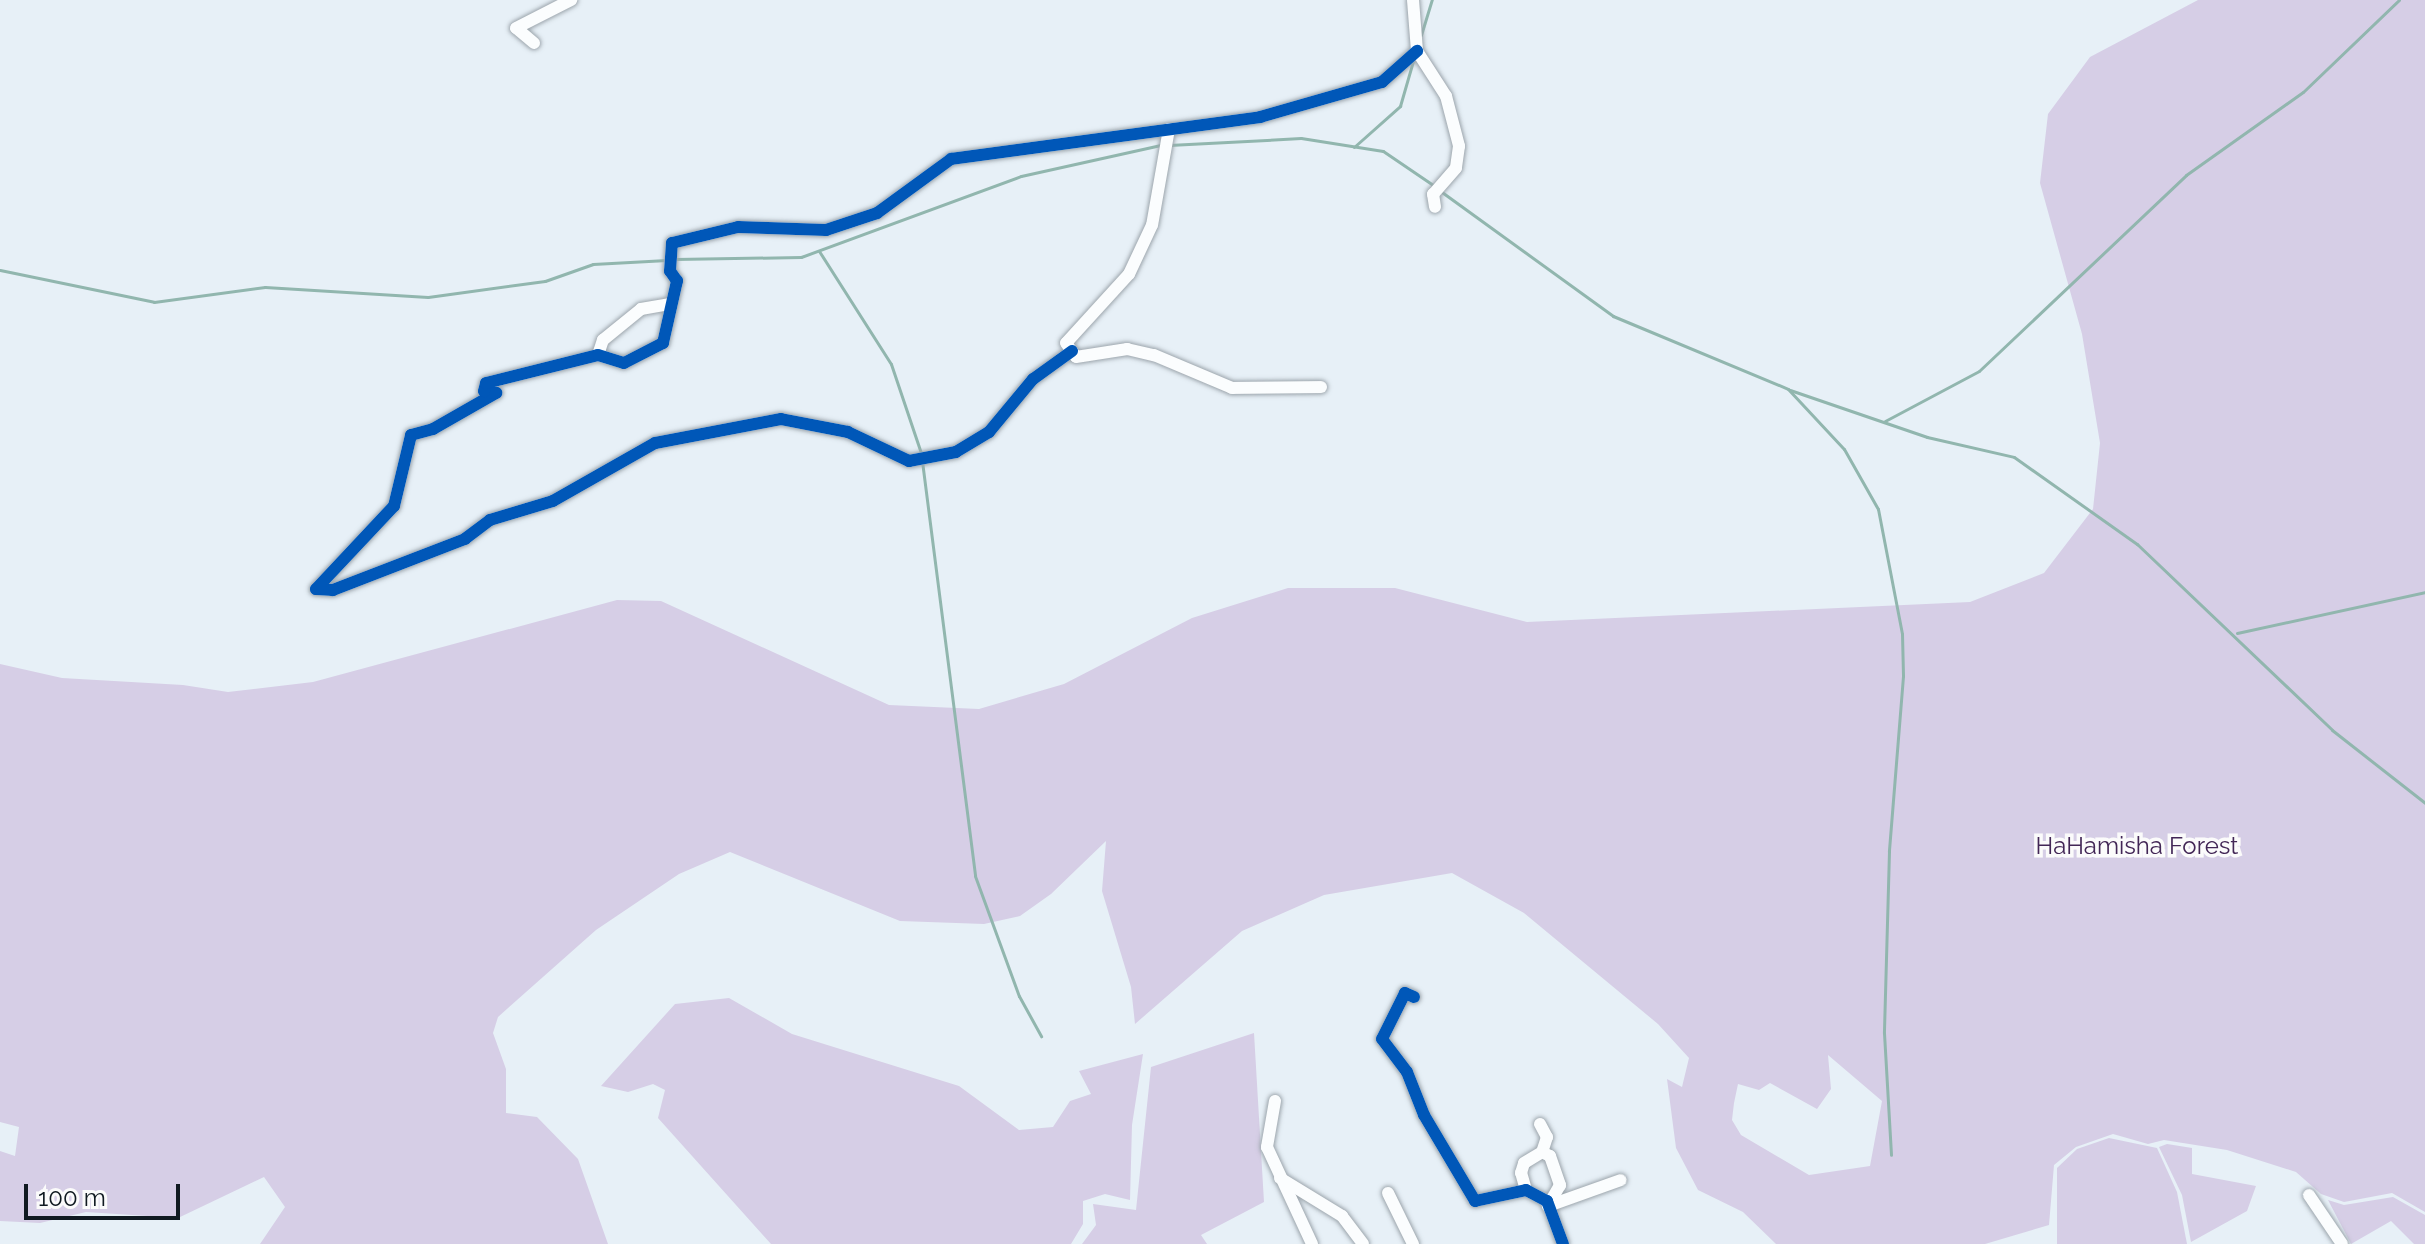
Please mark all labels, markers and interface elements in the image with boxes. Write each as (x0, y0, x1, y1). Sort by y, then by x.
park label: HaHamisha Forest (2036, 832, 2238, 860)
scale bar (28, 1168, 184, 1218)
text: 100 m (38, 1183, 106, 1212)

